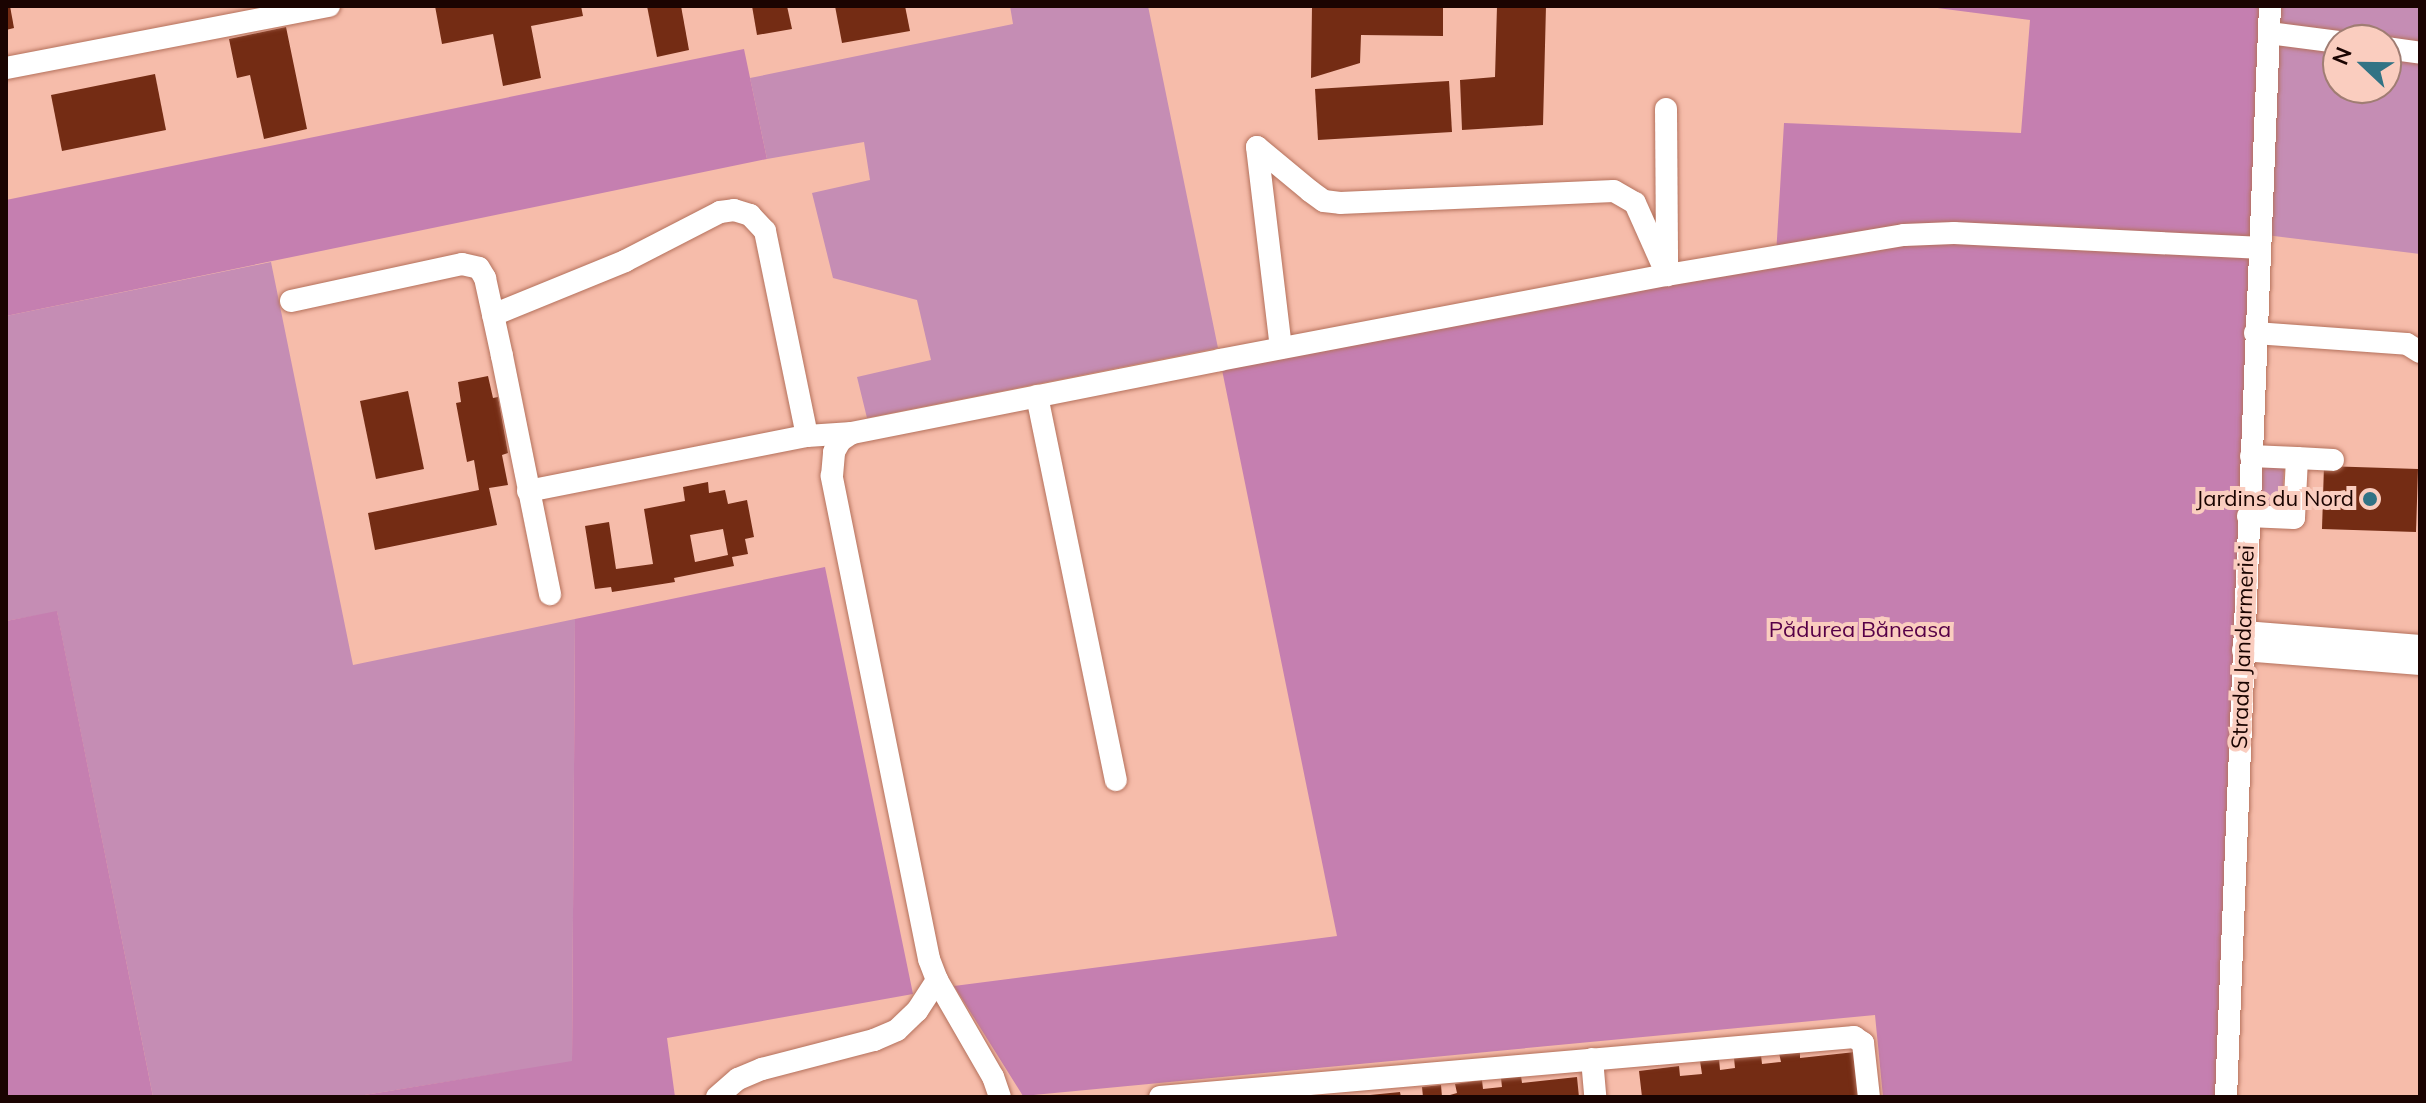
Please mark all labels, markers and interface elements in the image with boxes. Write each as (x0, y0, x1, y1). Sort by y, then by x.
north arrow (2322, 24, 2402, 104)
text: N (2326, 43, 2358, 69)
place label: Jardins du Nord (2196, 486, 2354, 512)
marker: Jardins du Nord (2361, 490, 2379, 508)
street label: Strada Jandarmeriei (2226, 545, 2260, 749)
park label: Pădurea Băneasa (1769, 617, 1951, 643)

